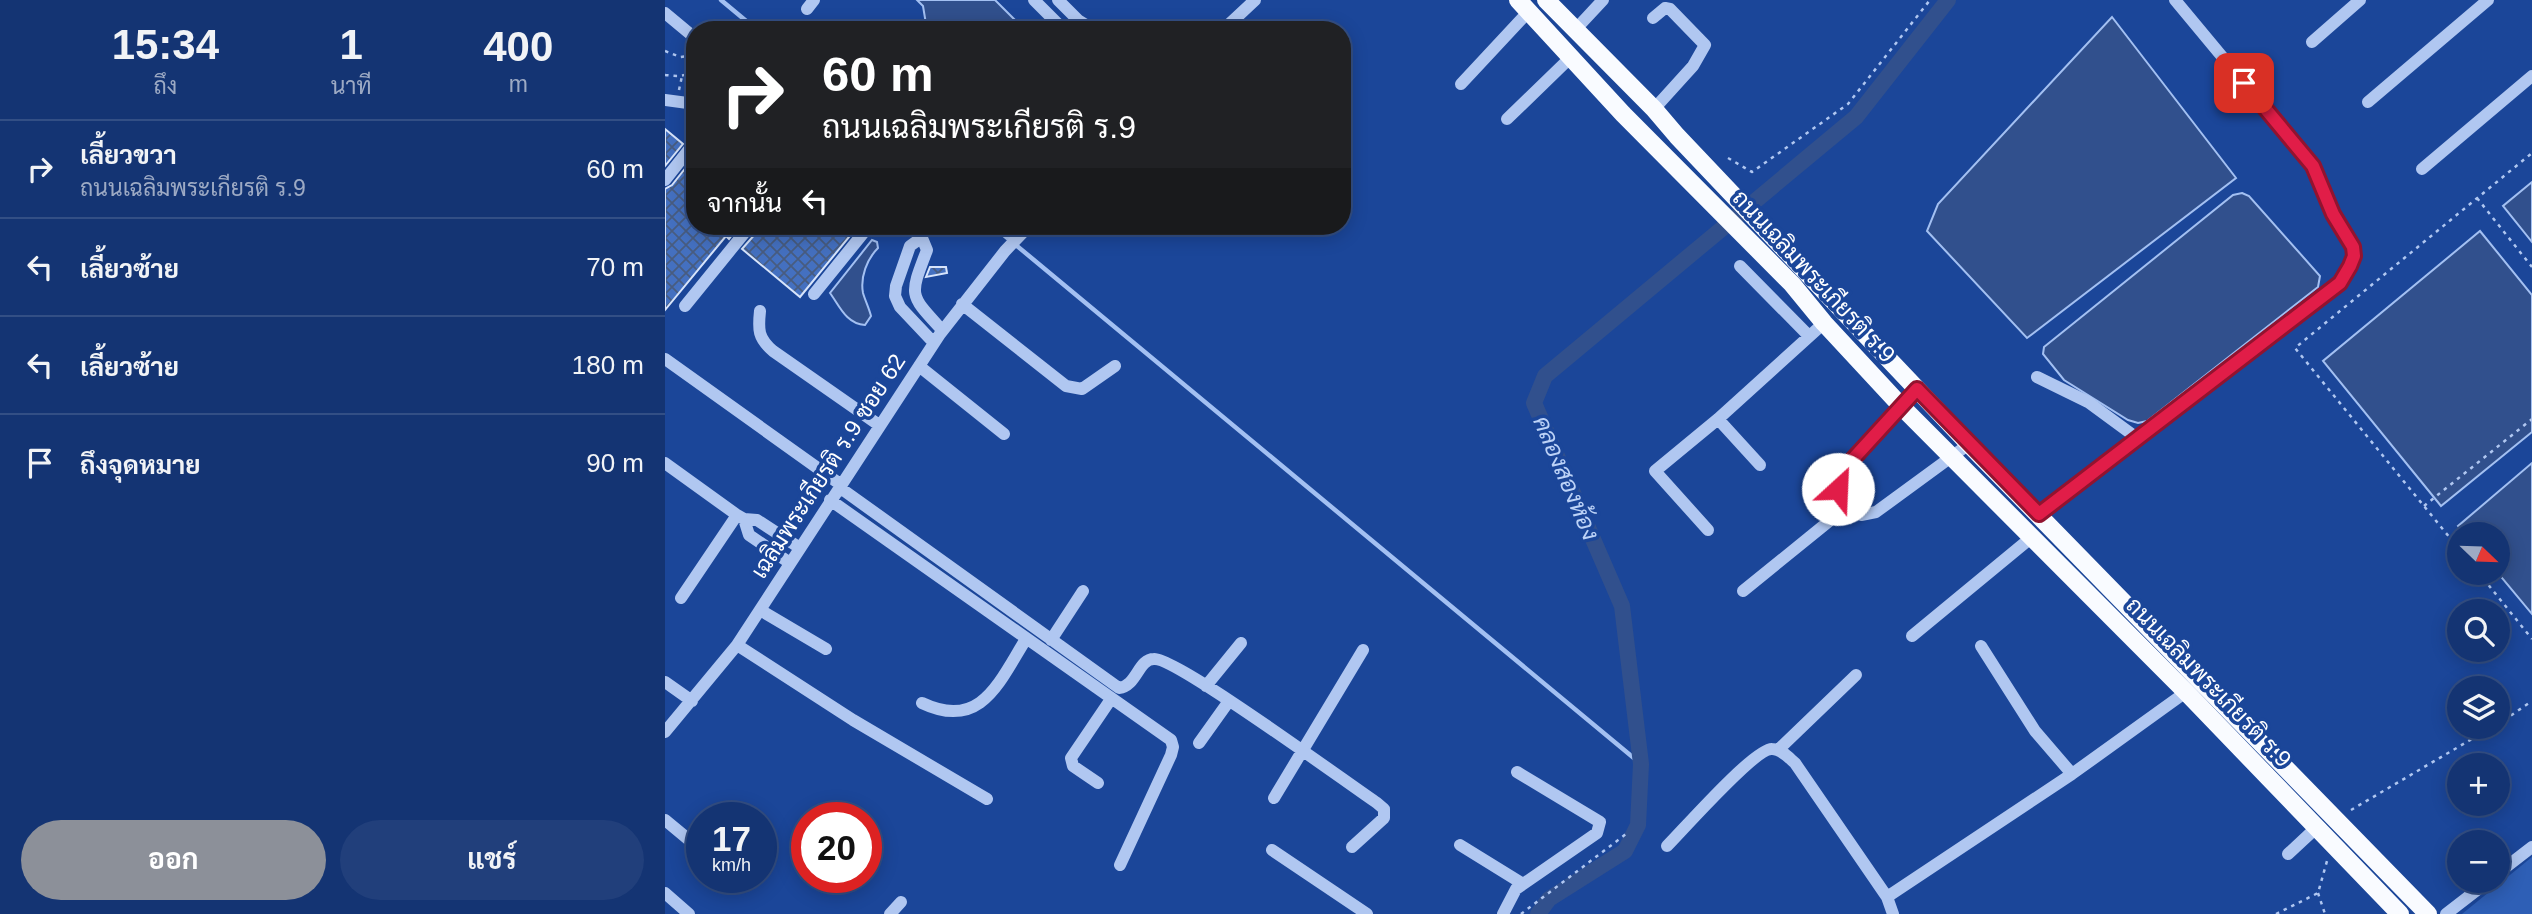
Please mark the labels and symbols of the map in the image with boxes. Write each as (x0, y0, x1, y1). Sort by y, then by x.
pin (2214, 53, 2274, 113)
street label: ถนนเฉลิมพระเกียรติ ร.9 (1728, 183, 1902, 367)
street label: เฉลิมพระเกียรติ ร.9 ซอย 62 (744, 348, 910, 583)
water label: คลองสองห้อง (1528, 412, 1605, 544)
position arrow (1801, 452, 1875, 526)
north arrow (2447, 522, 2509, 584)
street label: ถนนเฉลิมพระเกียรติ ร.9 (2121, 590, 2298, 772)
speed limit sign: 20 (791, 802, 882, 893)

